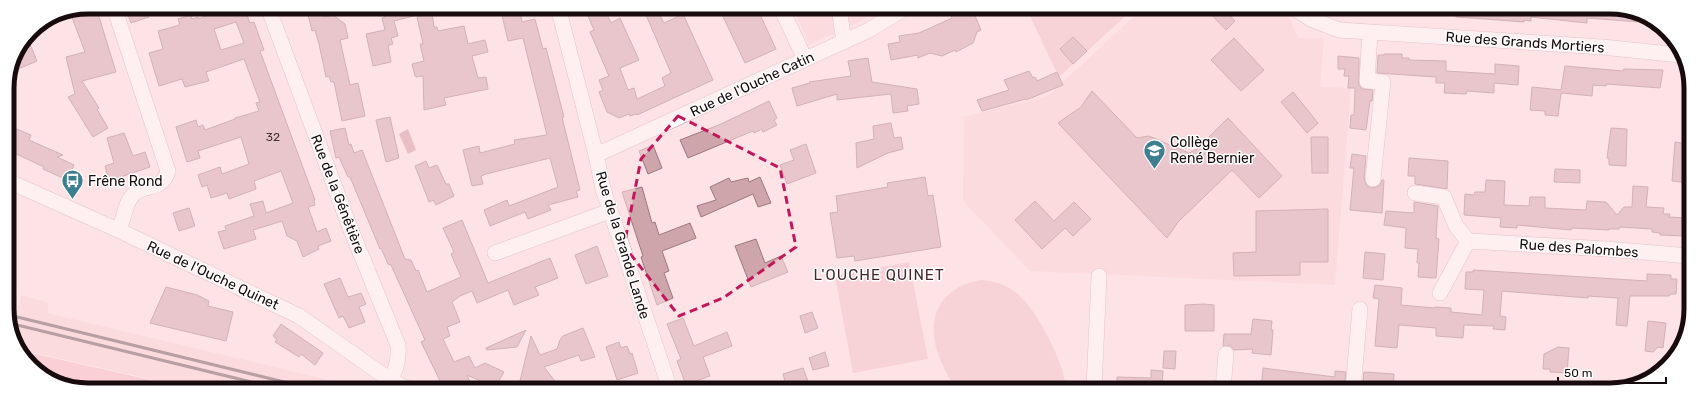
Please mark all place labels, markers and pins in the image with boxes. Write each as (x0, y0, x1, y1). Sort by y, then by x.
place label: Collège René Bernier (1170, 134, 1255, 167)
school or university icon: Collège René Bernier (1141, 137, 1167, 170)
bus stop icon: Frêne Rond (59, 168, 85, 201)
place label: Frêne Rond (88, 173, 163, 190)

